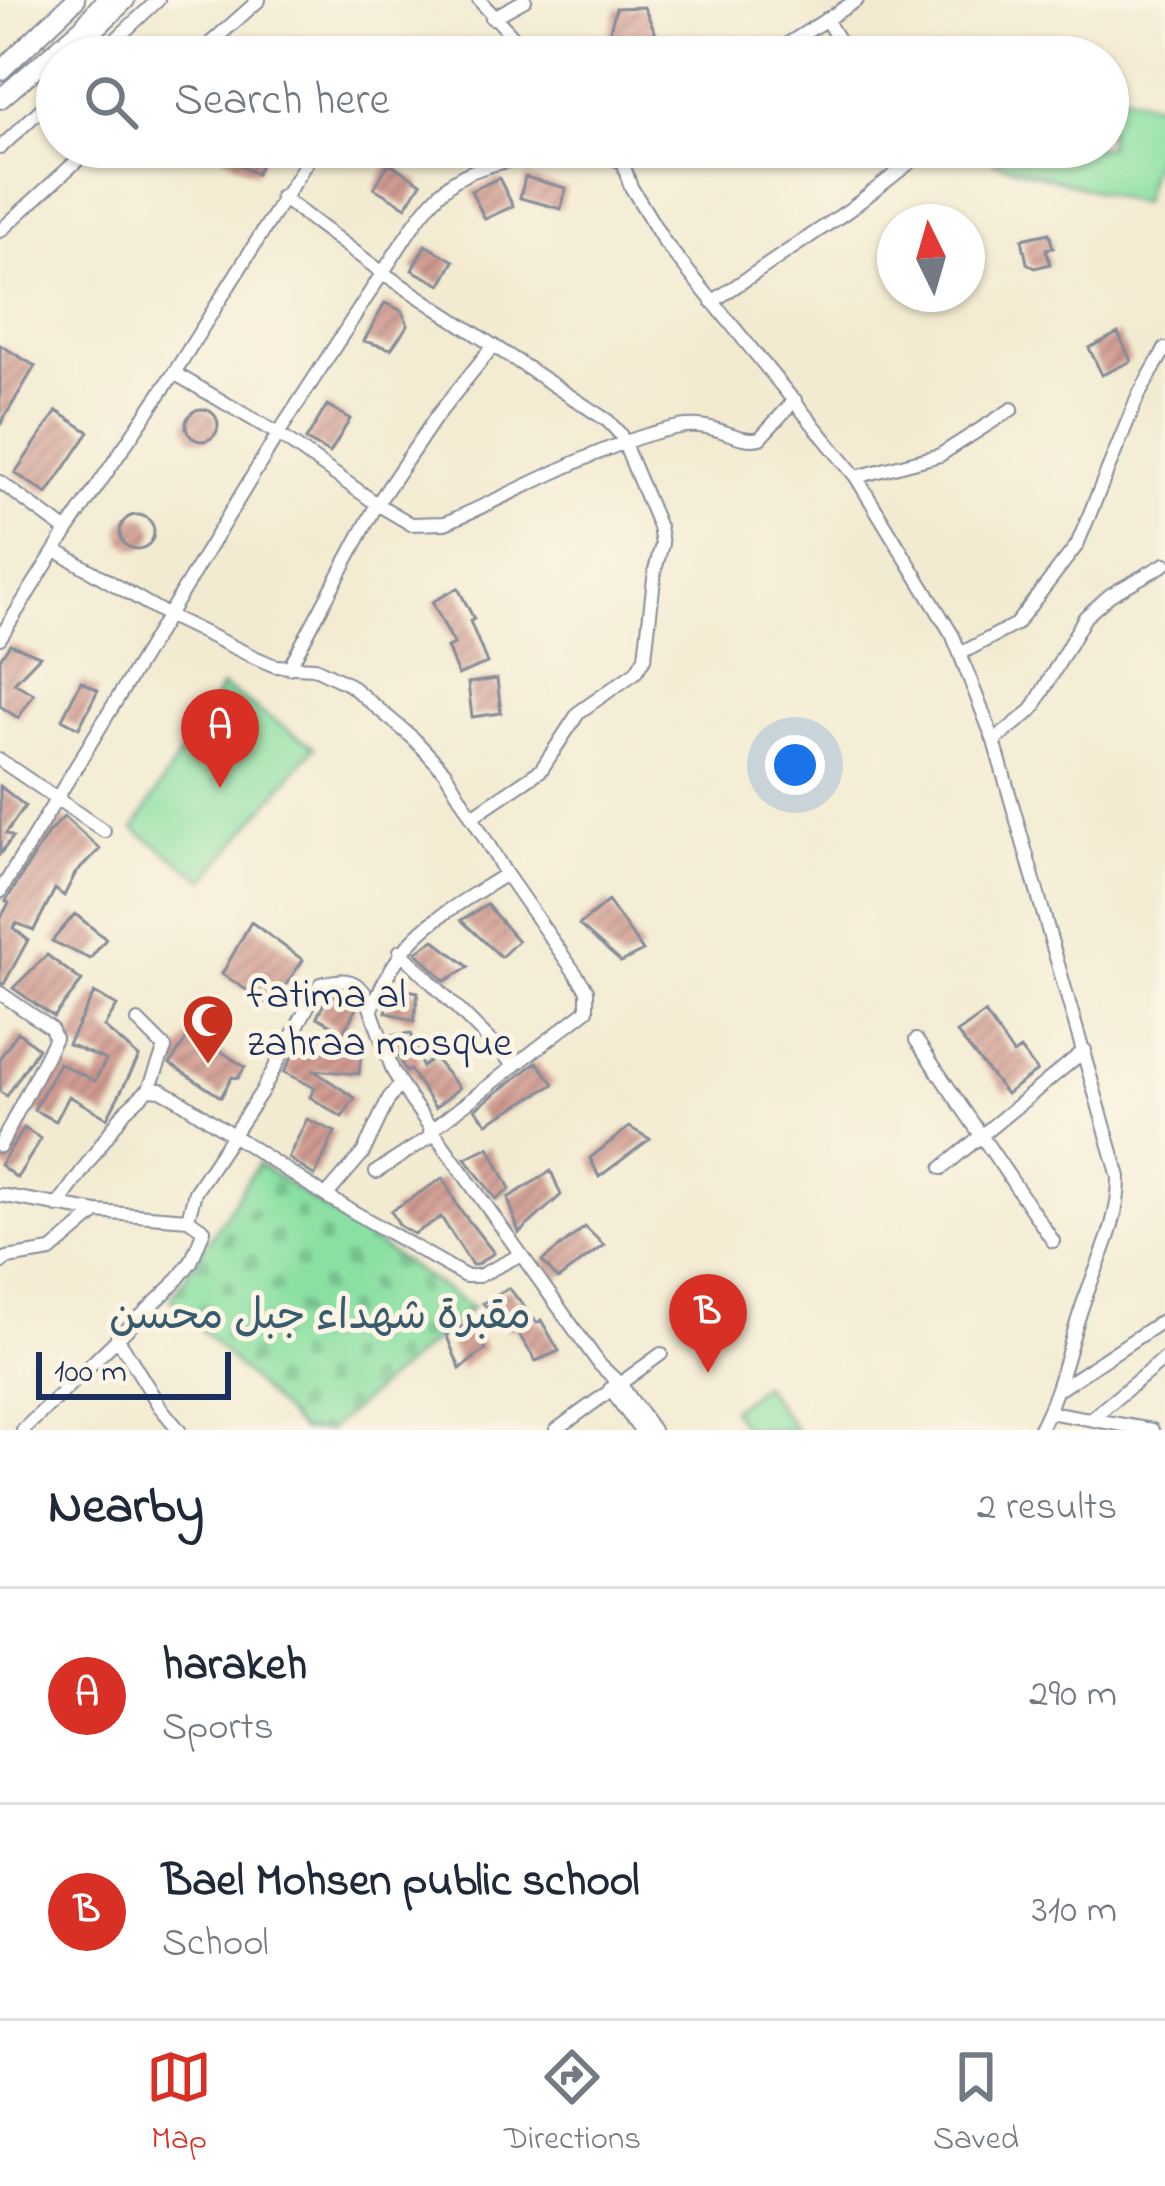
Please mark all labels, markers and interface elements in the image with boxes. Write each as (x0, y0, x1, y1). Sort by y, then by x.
search box (36, 36, 1129, 168)
icon: search (78, 69, 144, 135)
text: Search here (174, 69, 390, 135)
north arrow (877, 204, 985, 312)
pin: A (181, 689, 259, 788)
your location (765, 735, 825, 795)
place label: fatima al zahraa mosque (247, 966, 512, 1075)
mosque icon: fatima al zahraa mosque (180, 992, 236, 1066)
pin: B (669, 1274, 747, 1373)
park label: مقبرة شهداء جبل محسن (109, 1287, 531, 1348)
scale bar (36, 1346, 231, 1399)
text: 100 m (54, 1349, 127, 1397)
text: Nearby (48, 1471, 204, 1546)
text: 2 results (977, 1480, 1117, 1537)
text: harakeh (162, 1634, 307, 1700)
text: A (75, 1667, 99, 1724)
text: 290 m (1029, 1667, 1117, 1724)
text: Sports (162, 1700, 274, 1757)
text: Bael Mohsen public school (162, 1850, 639, 1916)
text: B (74, 1883, 100, 1940)
text: 310 m (1032, 1883, 1117, 1940)
text: School (162, 1916, 269, 1973)
tab: Map (146, 2044, 212, 2164)
tab: Directions (504, 2044, 641, 2164)
tab: Saved (933, 2044, 1019, 2164)

